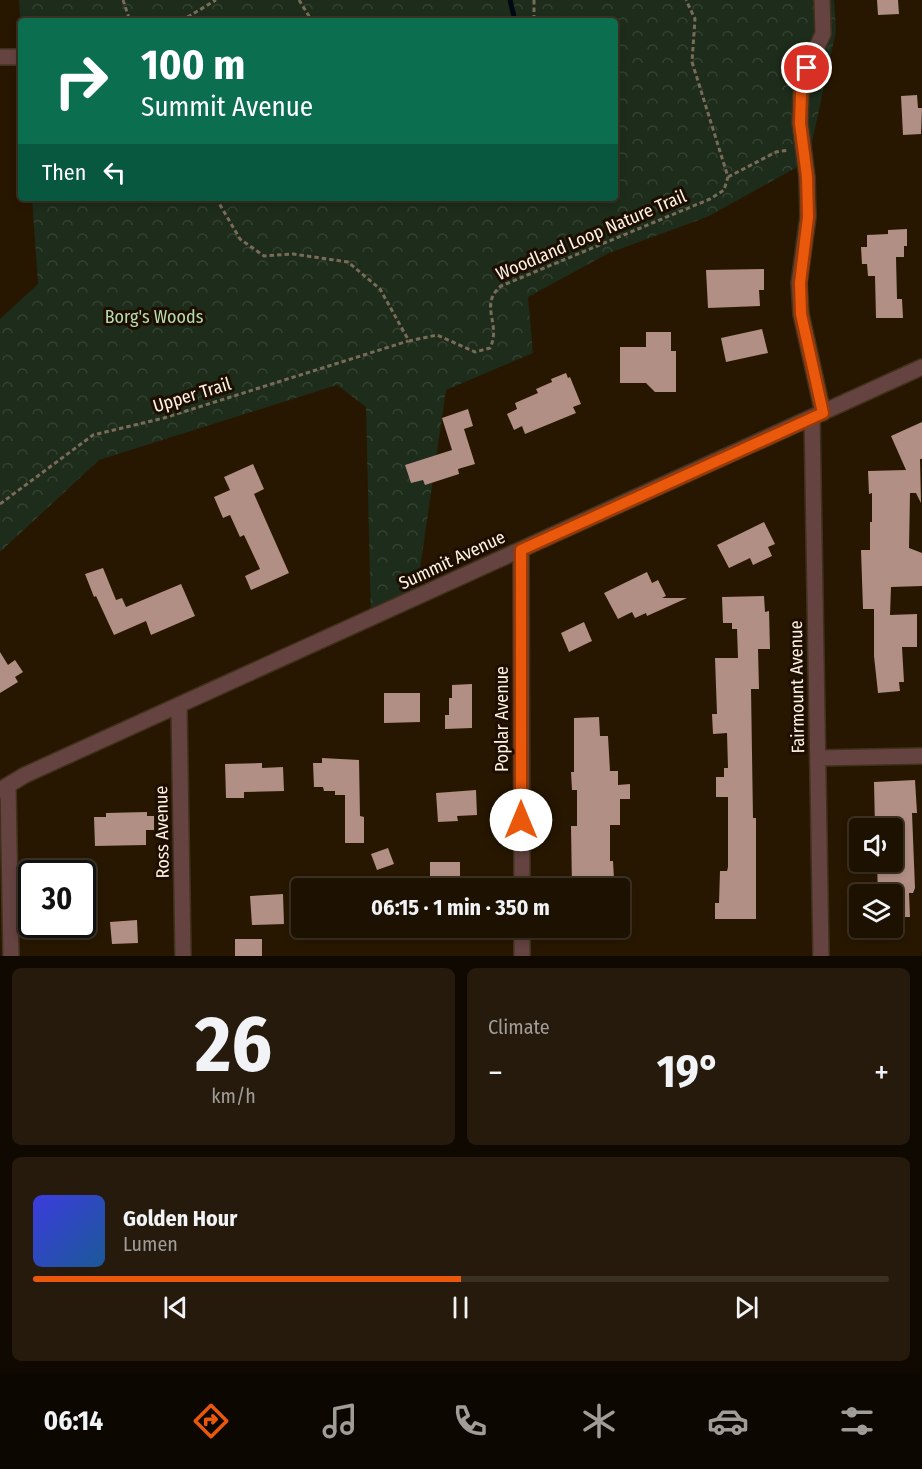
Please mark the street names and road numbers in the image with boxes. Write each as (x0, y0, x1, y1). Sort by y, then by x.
street label: Woodland Loop Nature Trail (493, 185, 690, 285)
street label: Upper Trail (150, 373, 234, 417)
street label: Summit Avenue (395, 526, 509, 594)
street label: Fairmount Avenue (785, 620, 809, 754)
street label: Poplar Avenue (491, 666, 513, 772)
street label: Ross Avenue (150, 785, 174, 878)

